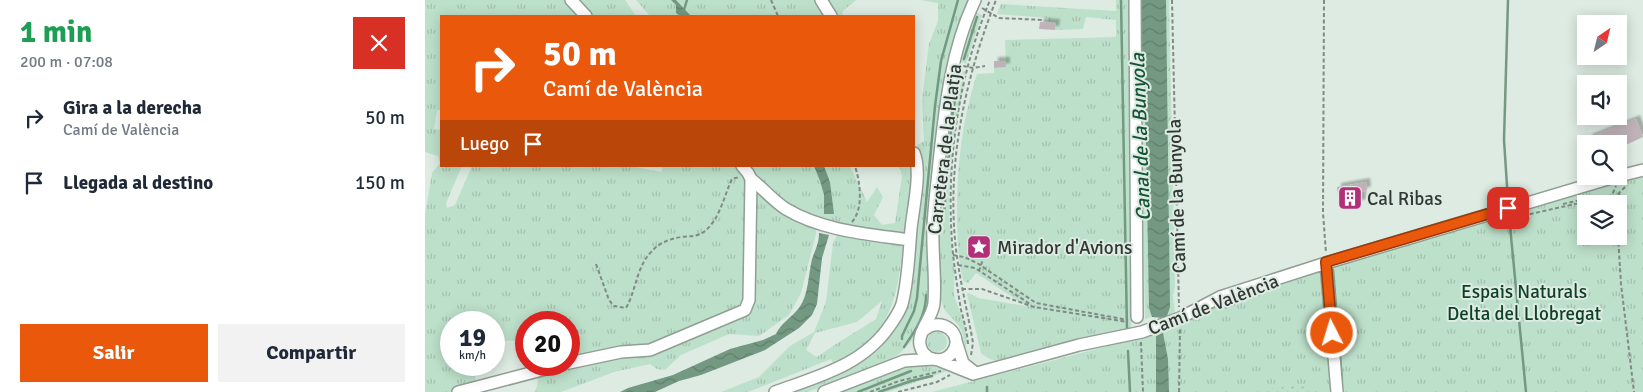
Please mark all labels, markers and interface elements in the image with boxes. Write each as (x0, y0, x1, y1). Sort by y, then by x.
text: 1 min (20, 14, 92, 51)
north arrow (1577, 15, 1627, 65)
map controls (1577, 15, 1627, 245)
button: close (353, 17, 405, 69)
text: 50 m (543, 32, 617, 75)
icon: right (460, 35, 525, 100)
text: 200 m · 07:08 (20, 52, 113, 72)
water label: Canal de la Bunyola (1125, 52, 1156, 221)
street label: Carretera de la Platja (923, 63, 967, 236)
text: Camí de València (543, 75, 703, 102)
button: sound (1577, 75, 1627, 125)
text: Gira a la derecha (63, 96, 202, 120)
icon: right (20, 104, 48, 132)
text: 50 m (365, 106, 405, 130)
street label: Camí de la Bunyola (1162, 118, 1192, 274)
text: Camí de València (63, 120, 179, 140)
icon: arrive (519, 130, 547, 158)
text: Luego (460, 132, 509, 156)
button: search (1577, 135, 1627, 185)
icon: arrive (20, 169, 48, 197)
text: Llegada al destino (63, 171, 213, 195)
text: 150 m (355, 171, 405, 195)
building icon: Cal Ribas (1337, 185, 1363, 211)
place label: Cal Ribas (1367, 187, 1442, 211)
pin (1487, 187, 1529, 229)
icon: arrive (1494, 194, 1522, 222)
button: layers (1577, 195, 1627, 245)
place icon: Mirador d'Avions (966, 234, 992, 260)
place label: Mirador d'Avions (997, 236, 1132, 260)
street label: Camí de València (1145, 269, 1282, 341)
park label: Espais Naturals Delta del Llobregat (1447, 280, 1601, 326)
position arrow (1305, 306, 1357, 358)
speed limit sign: 20 (515, 311, 580, 376)
text: 19 (459, 322, 486, 353)
button: Salir (20, 324, 208, 382)
button: Compartir (218, 324, 405, 382)
text: km/h (459, 348, 486, 363)

